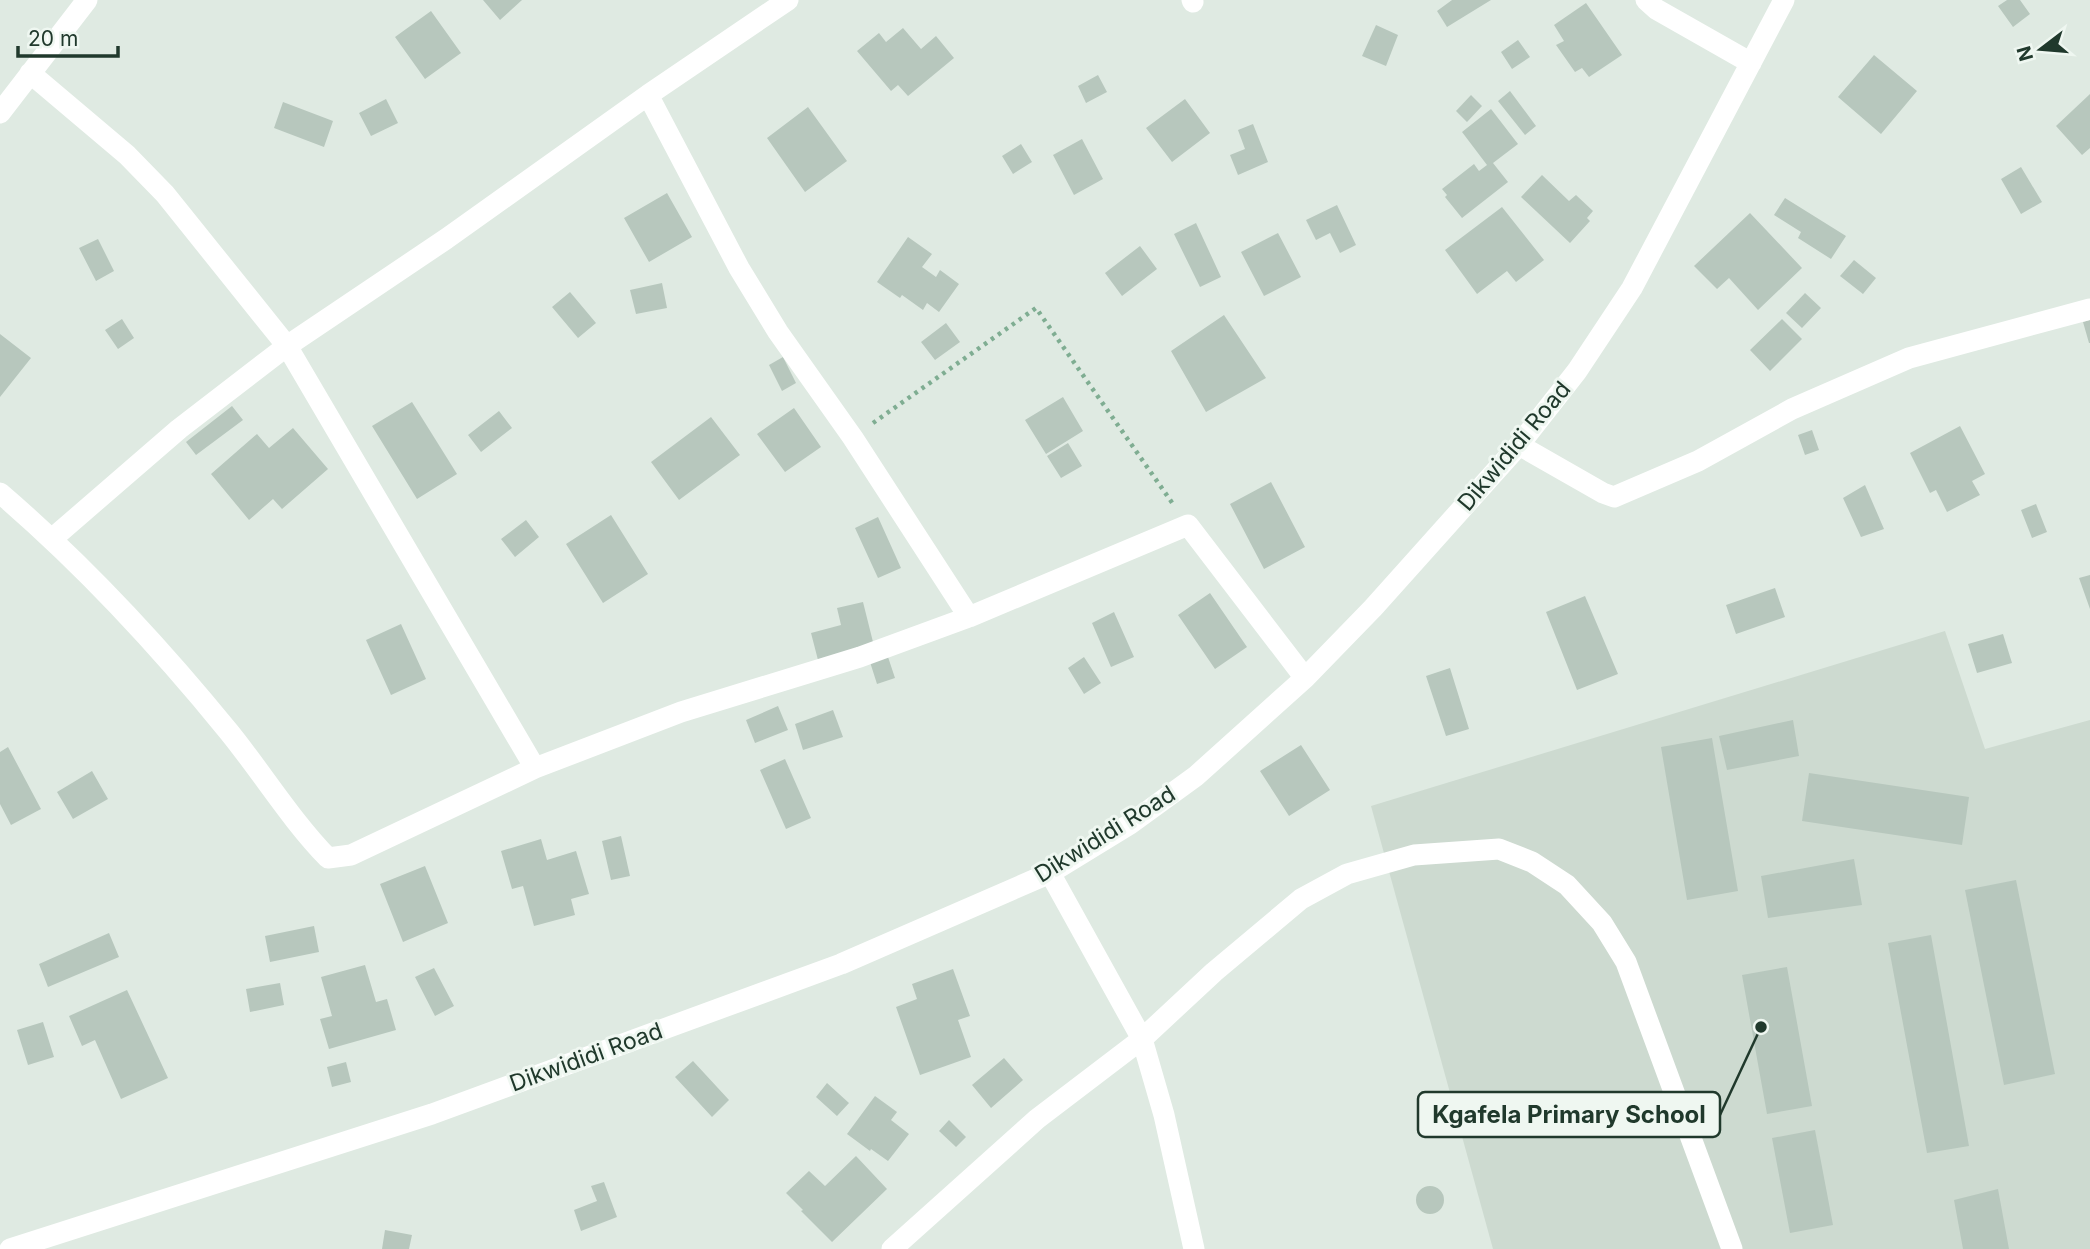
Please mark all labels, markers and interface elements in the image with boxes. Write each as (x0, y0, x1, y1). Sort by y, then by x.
scale bar (18, 14, 117, 58)
north arrow (2006, 14, 2076, 84)
text: 20 m (28, 26, 78, 51)
text: N (2012, 43, 2038, 64)
street label: Dikwididi Road (1452, 376, 1576, 516)
street label: Dikwididi Road (1030, 780, 1180, 888)
street label: Dikwididi Road (506, 1016, 666, 1098)
callout: Kgafela Primary School (1418, 1092, 1720, 1137)
text: Kgafela Primary School (1432, 1100, 1706, 1129)

